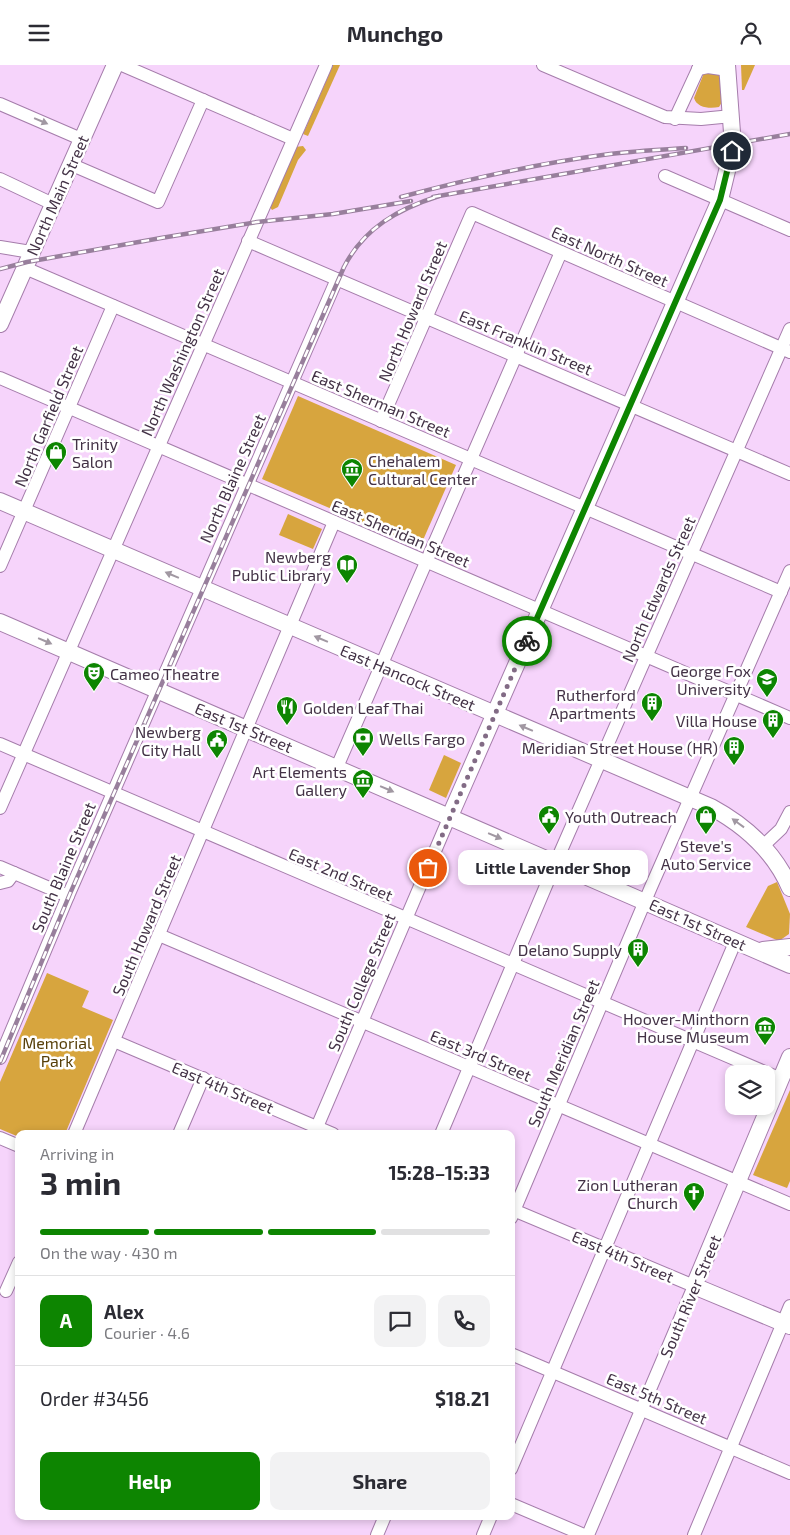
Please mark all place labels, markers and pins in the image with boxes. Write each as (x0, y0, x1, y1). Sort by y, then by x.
pin (711, 130, 753, 172)
place label: Trinity Salon (72, 434, 119, 471)
shop icon: Trinity Salon (44, 440, 68, 471)
place label: Chehalem Cultural Center (368, 451, 478, 488)
museum icon: Chehalem Cultural Center (340, 457, 364, 488)
place label: Newberg Public Library (232, 547, 332, 584)
library icon: Newberg Public Library (335, 553, 359, 584)
theatre icon: Cameo Theatre (82, 661, 106, 692)
place label: George Fox University (670, 661, 752, 698)
place label: Cameo Theatre (110, 664, 220, 683)
school or university icon: George Fox University (755, 667, 779, 698)
place label: Rutherford Apartments (549, 685, 636, 722)
building icon: Rutherford Apartments (640, 691, 664, 722)
restaurant icon: Golden Leaf Thai (275, 695, 299, 726)
place label: Golden Leaf Thai (303, 698, 423, 717)
building icon: Villa House (761, 708, 785, 739)
place label: Villa House (676, 711, 757, 730)
place label: Newberg City Hall (135, 722, 201, 759)
bank icon: Wells Fargo (351, 726, 375, 757)
public building icon: Newberg City Hall (205, 728, 229, 759)
place label: Wells Fargo (379, 729, 465, 748)
building icon: Meridian Street House (HR) (722, 735, 746, 766)
place label: Meridian Street House (HR) (522, 738, 718, 757)
place label: Art Elements Gallery (253, 762, 348, 799)
museum icon: Art Elements Gallery (351, 768, 375, 799)
public building icon: Youth Outreach (537, 804, 561, 835)
shop icon: Steve's Auto Service (694, 804, 718, 835)
place label: Youth Outreach (565, 807, 677, 826)
place label: Steve's Auto Service (661, 836, 751, 873)
pin (407, 847, 449, 889)
callout: Little Lavender Shop (458, 851, 648, 885)
building icon: Delano Supply (626, 937, 650, 968)
place label: Delano Supply (518, 940, 623, 959)
place label: Hoover-Minthorn House Museum (623, 1009, 749, 1046)
museum icon: Hoover-Minthorn House Museum (753, 1015, 777, 1046)
place label: Zion Lutheran Church (577, 1175, 678, 1212)
church icon: Zion Lutheran Church (682, 1181, 706, 1212)

